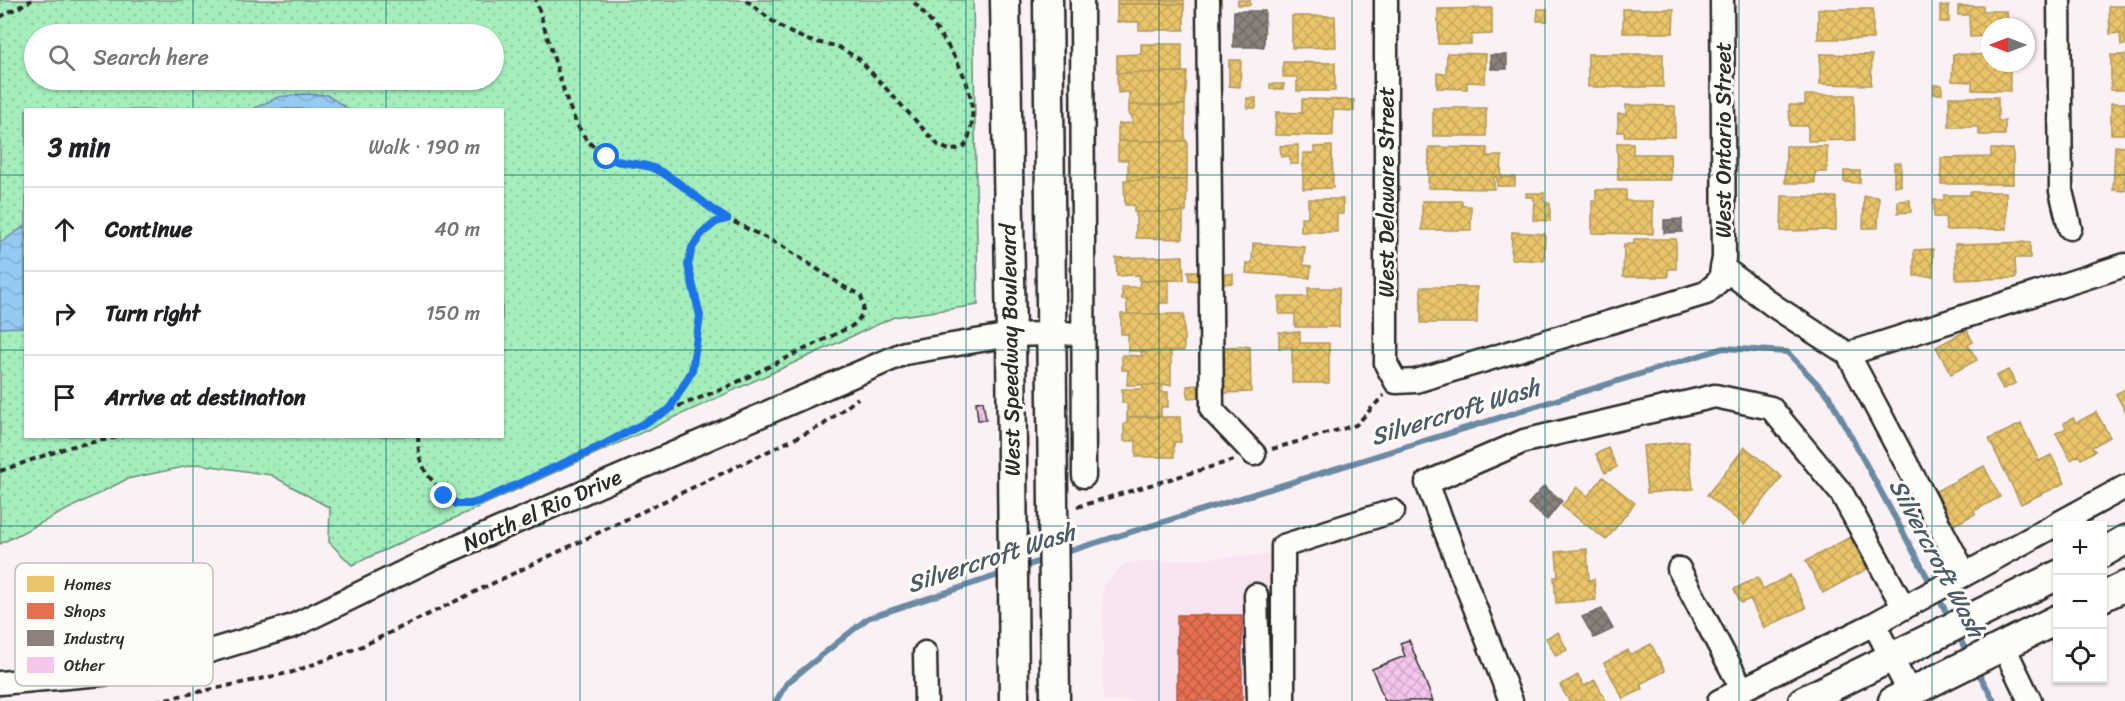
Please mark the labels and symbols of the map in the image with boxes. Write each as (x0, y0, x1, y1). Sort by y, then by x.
north arrow (1981, 18, 2035, 72)
street label: West Ontario Street (1704, 42, 1743, 238)
street label: West Delaware Street (1367, 86, 1406, 298)
route start (593, 143, 619, 169)
street label: West Speedway Boulevard (988, 222, 1032, 476)
water label: Silvercroft Wash (1365, 366, 1547, 458)
street label: North el Rio Drive (456, 457, 628, 563)
water label: Silvercroft Wash (1877, 471, 1998, 647)
route end (430, 482, 456, 508)
water label: Silvercroft Wash (901, 510, 1083, 605)
legend (15, 563, 213, 686)
text: Homes (64, 570, 112, 599)
text: Shops (64, 597, 106, 626)
text: Industry (63, 624, 125, 653)
text: Other (64, 651, 106, 680)

